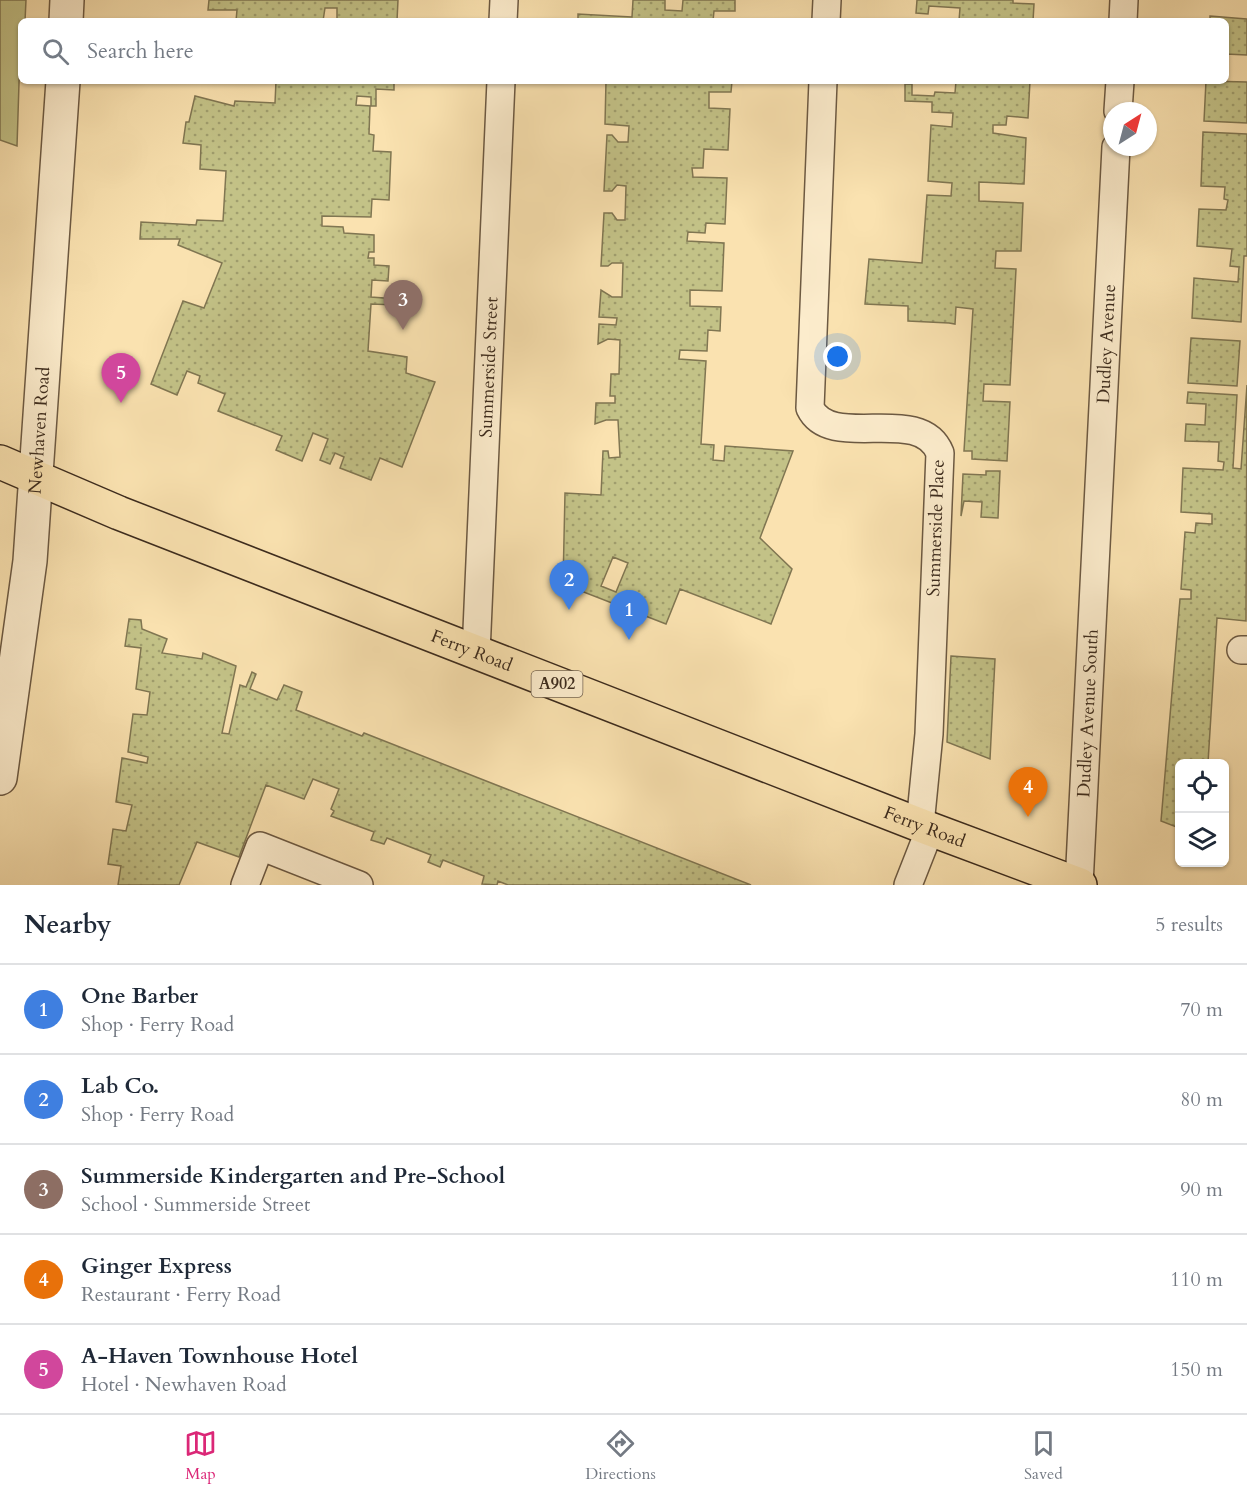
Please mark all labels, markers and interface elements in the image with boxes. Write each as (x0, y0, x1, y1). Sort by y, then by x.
search box (18, 18, 1229, 84)
icon: search (39, 35, 72, 68)
text: Search here (87, 36, 194, 66)
north arrow (1103, 102, 1157, 156)
pin: 3 (384, 280, 422, 330)
street label: Dudley Avenue (1091, 283, 1122, 404)
street label: Summerside Street (473, 296, 504, 438)
your location (823, 342, 852, 371)
pin: 5 (102, 354, 140, 403)
street label: Newhaven Road (22, 365, 56, 495)
street label: Summerside Place (921, 459, 951, 597)
pin: 2 (550, 560, 588, 610)
pin: 1 (610, 590, 648, 640)
street label: Ferry Road (427, 623, 516, 678)
street label: Dudley Avenue South (1071, 628, 1104, 798)
road number: A902 (532, 671, 582, 697)
map controls (1175, 759, 1229, 867)
button: locate (1175, 759, 1229, 813)
pin: 4 (1008, 768, 1048, 817)
street label: Ferry Road (880, 800, 969, 854)
button: layers (1175, 813, 1229, 867)
text: Nearby (24, 907, 112, 942)
text: 5 results (1155, 911, 1223, 938)
text: One Barber (81, 981, 198, 1011)
text: 1 (38, 996, 49, 1023)
text: 70 m (1180, 996, 1223, 1023)
text: Shop · Ferry Road (81, 1011, 234, 1038)
text: Lab Co. (81, 1071, 159, 1101)
text: 2 (38, 1086, 49, 1113)
text: 80 m (1180, 1086, 1223, 1113)
text: Shop · Ferry Road (81, 1101, 234, 1128)
text: Summerside Kindergarten and Pre-School (81, 1161, 505, 1191)
text: 3 (38, 1176, 49, 1203)
text: 90 m (1180, 1176, 1223, 1203)
text: School · Summerside Street (81, 1191, 310, 1218)
text: Ginger Express (81, 1251, 232, 1281)
text: 4 (38, 1266, 49, 1293)
text: 110 m (1170, 1266, 1223, 1293)
text: Restaurant · Ferry Road (81, 1281, 281, 1308)
text: A-Haven Townhouse Hotel (81, 1341, 358, 1371)
text: 5 (38, 1356, 49, 1383)
text: 150 m (1170, 1356, 1223, 1383)
text: Hotel · Newhaven Road (81, 1371, 287, 1398)
tab: Map (184, 1427, 217, 1485)
tab: Directions (585, 1427, 656, 1485)
tab: Saved (1024, 1427, 1063, 1485)

